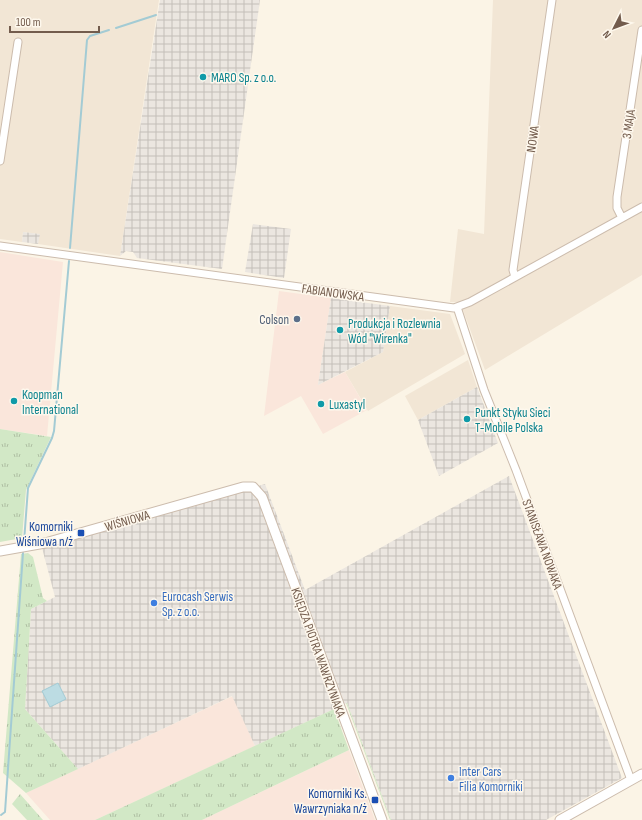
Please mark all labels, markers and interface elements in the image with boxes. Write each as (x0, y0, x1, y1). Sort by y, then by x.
scale bar (10, 8, 99, 34)
north arrow (594, 8, 634, 48)
text: 100 m (16, 15, 41, 30)
text: N (600, 28, 614, 41)
place label: MARO Sp. z o.o. (211, 70, 276, 86)
marker: MARO Sp. z o.o. (198, 72, 208, 82)
street label: 3 MAJA (619, 108, 639, 140)
street label: NOWA (523, 124, 543, 153)
street label: FABIANOWSKA (301, 281, 366, 305)
place label: Colson (259, 312, 289, 328)
marker: Colson (292, 314, 302, 324)
place label: Produkcja i Rozlewnia Wód "Wirenka" (348, 316, 441, 347)
marker: Produkcja i Rozlewnia Wód "Wirenka" (335, 325, 345, 335)
place label: Koopman International (22, 387, 78, 418)
marker: Koopman International (9, 396, 19, 406)
place label: Luxastyl (329, 397, 365, 413)
marker: Luxastyl (316, 399, 326, 409)
place label: Punkt Styku Sieci T-Mobile Polska (475, 405, 550, 436)
marker: Punkt Styku Sieci T-Mobile Polska (462, 414, 472, 424)
street label: STANISŁAWA NOWAKA (518, 497, 566, 592)
street label: WIŚNIOWA (103, 507, 152, 535)
place label: Komorniki Wiśniowa n/ż (16, 519, 73, 550)
marker: Komorniki Wiśniowa n/ż (76, 528, 86, 538)
street label: KSIĘDZA PIOTRA WAWRZYNIAKA (287, 585, 349, 720)
place label: Eurocash Serwis Sp. z o.o. (162, 589, 233, 620)
marker: Eurocash Serwis Sp. z o.o. (149, 598, 159, 608)
place label: Inter Cars Filia Komorniki (459, 764, 523, 795)
marker: Inter Cars Filia Komorniki (446, 773, 456, 783)
place label: Komorniki Ks. Wawrzyniaka n/ż (294, 786, 367, 817)
marker: Komorniki Ks. Wawrzyniaka n/ż (370, 795, 380, 805)

